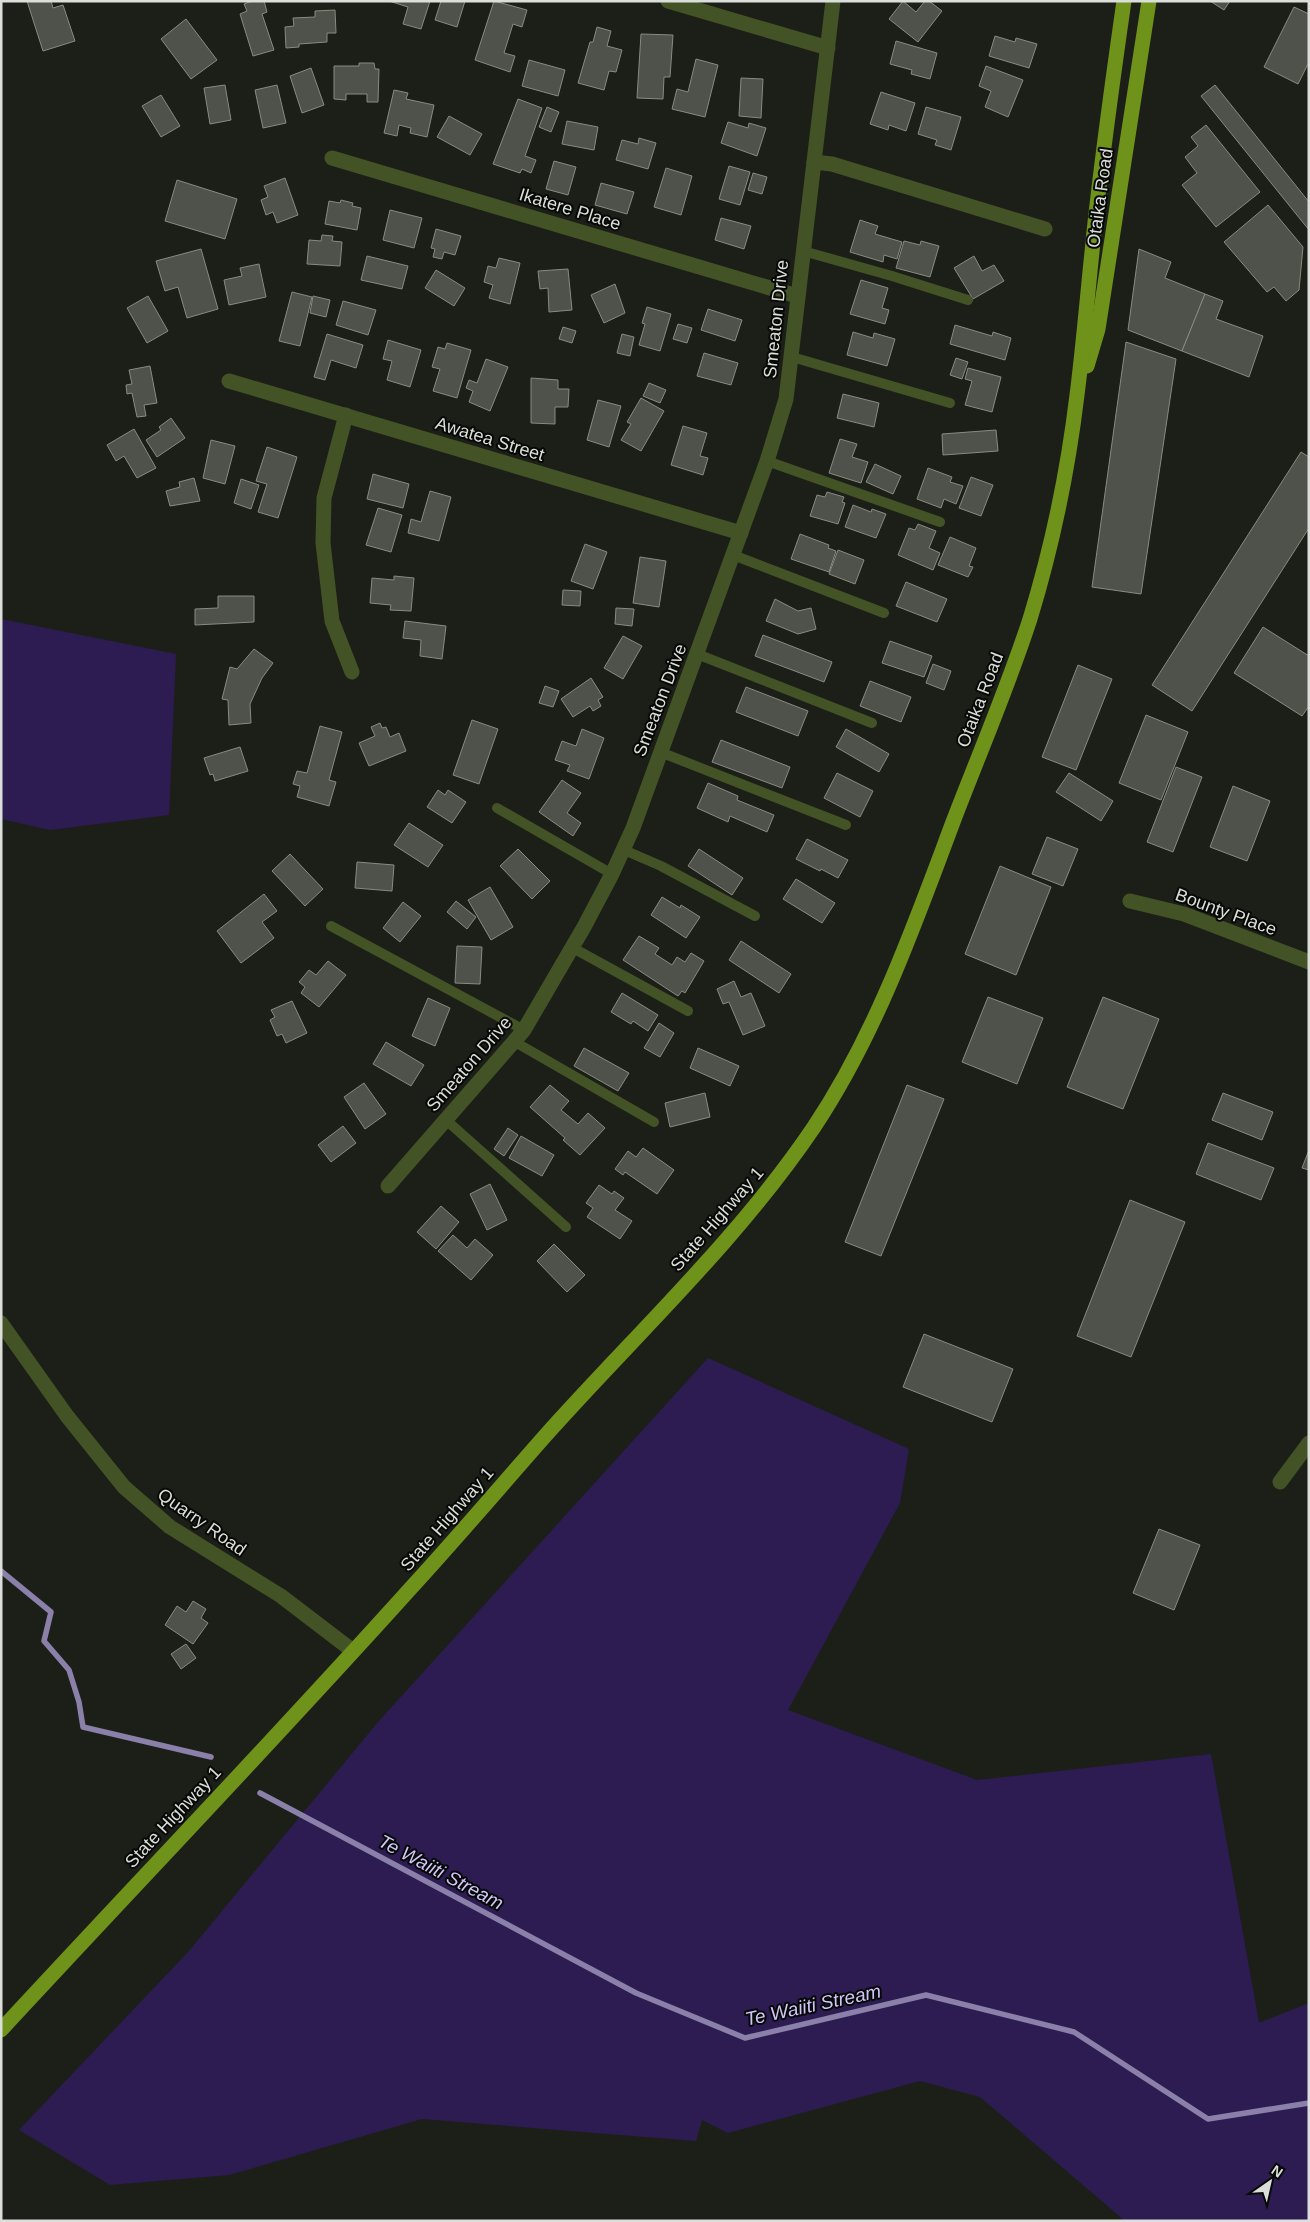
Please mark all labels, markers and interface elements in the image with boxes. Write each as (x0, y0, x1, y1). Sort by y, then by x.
street label: Otaika Road (1083, 147, 1117, 249)
street label: Ikatere Place (517, 184, 623, 234)
street label: Smeaton Drive (760, 259, 792, 379)
street label: Awatea Street (433, 413, 547, 465)
street label: Smeaton Drive (629, 641, 691, 759)
street label: Otaika Road (953, 650, 1007, 750)
street label: Bounty Place (1173, 884, 1279, 940)
street label: Smeaton Drive (422, 1013, 516, 1115)
street label: State Highway 1 (666, 1163, 768, 1275)
street label: State Highway 1 (396, 1463, 498, 1575)
street label: Quarry Road (154, 1484, 250, 1560)
street label: State Highway 1 (121, 1762, 225, 1872)
water label: Te Waiiti Stream (375, 1830, 507, 1914)
water label: Te Waiiti Stream (743, 1980, 883, 2030)
north arrow (1245, 2157, 1295, 2207)
text: N (1269, 2162, 1286, 2181)

